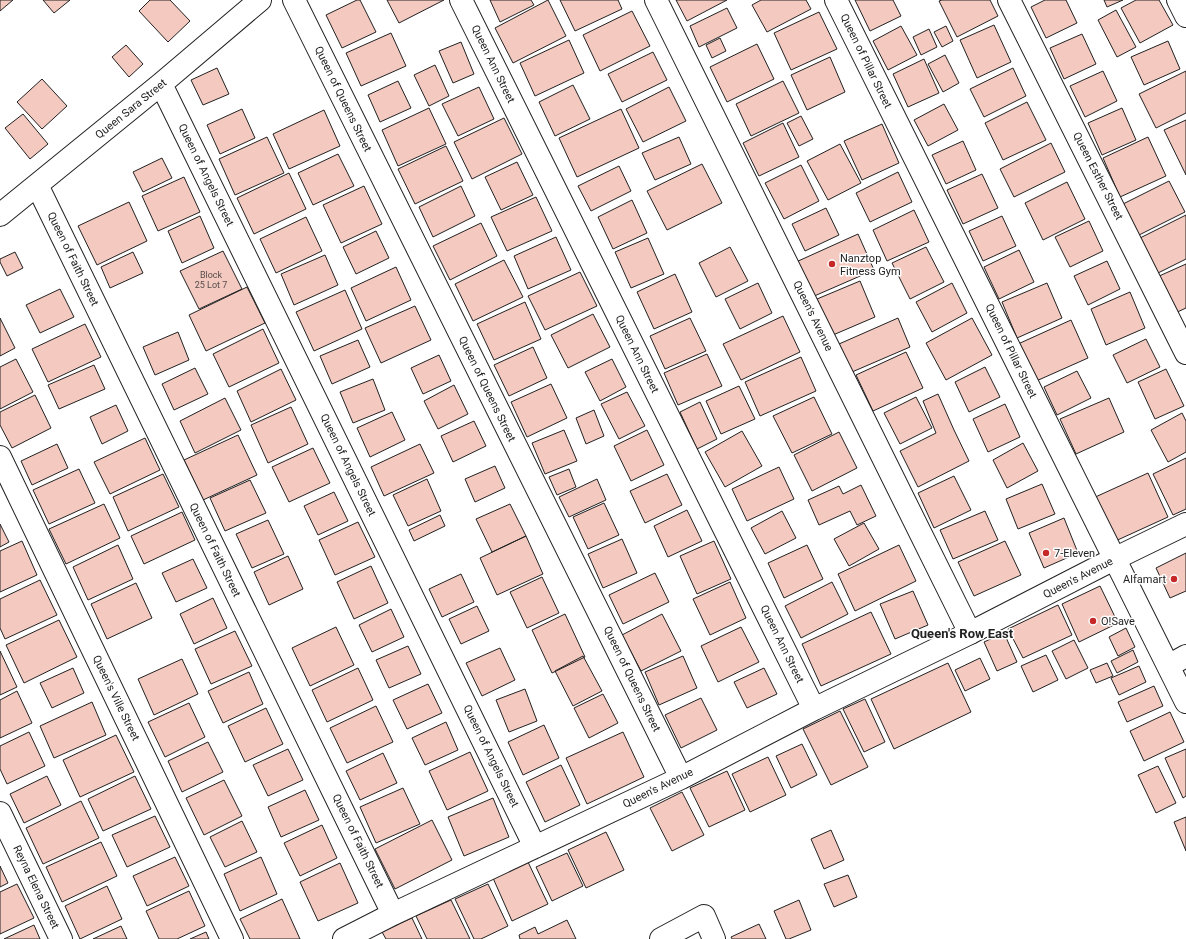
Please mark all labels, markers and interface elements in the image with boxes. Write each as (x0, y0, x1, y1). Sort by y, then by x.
street label: Queen of Pillar Street (838, 12, 895, 111)
street label: Queen Ann Street (468, 23, 518, 105)
street label: Queen of Queens Street (312, 44, 374, 154)
street label: Queen Sara Street (93, 76, 170, 142)
street label: Queen of Angels Street (176, 122, 237, 229)
street label: Queen Esther Street (1070, 130, 1126, 223)
street label: Queen of Faith Street (45, 210, 102, 308)
place label: Nanztop Fitness Gym (840, 252, 901, 278)
marker: Nanztop Fitness Gym (827, 259, 837, 269)
house number: Block 25 Lot 7 (195, 270, 227, 290)
street label: Queen's Avenue (790, 279, 836, 353)
street label: Queen of Pillar Street (983, 302, 1040, 401)
street label: Queen Ann Street (612, 313, 662, 395)
street label: Queen of Queens Street (456, 334, 518, 444)
street label: Queen of Angels Street (318, 412, 379, 519)
street label: Queen of Faith Street (187, 501, 244, 599)
place label: 7-Eleven (1054, 547, 1095, 560)
marker: 7-Eleven (1041, 548, 1051, 558)
street label: Queen's Avenue (1041, 555, 1115, 601)
place label: Alfamart (1123, 573, 1166, 586)
marker: Alfamart (1169, 574, 1179, 584)
street label: Queen Ann Street (757, 603, 807, 685)
place label: O!Save (1101, 615, 1135, 628)
marker: O!Save (1088, 616, 1098, 626)
street label: Queen of Queens Street (601, 624, 663, 734)
district label: Queen's Row East (911, 626, 1014, 641)
street label: Queen's Ville Street (90, 653, 142, 743)
street label: Queen of Angels Street (461, 703, 522, 810)
street label: Queen's Avenue (621, 765, 695, 811)
street label: Queen of Faith Street (330, 792, 387, 890)
street label: Reyna Elena Street (10, 843, 62, 931)

